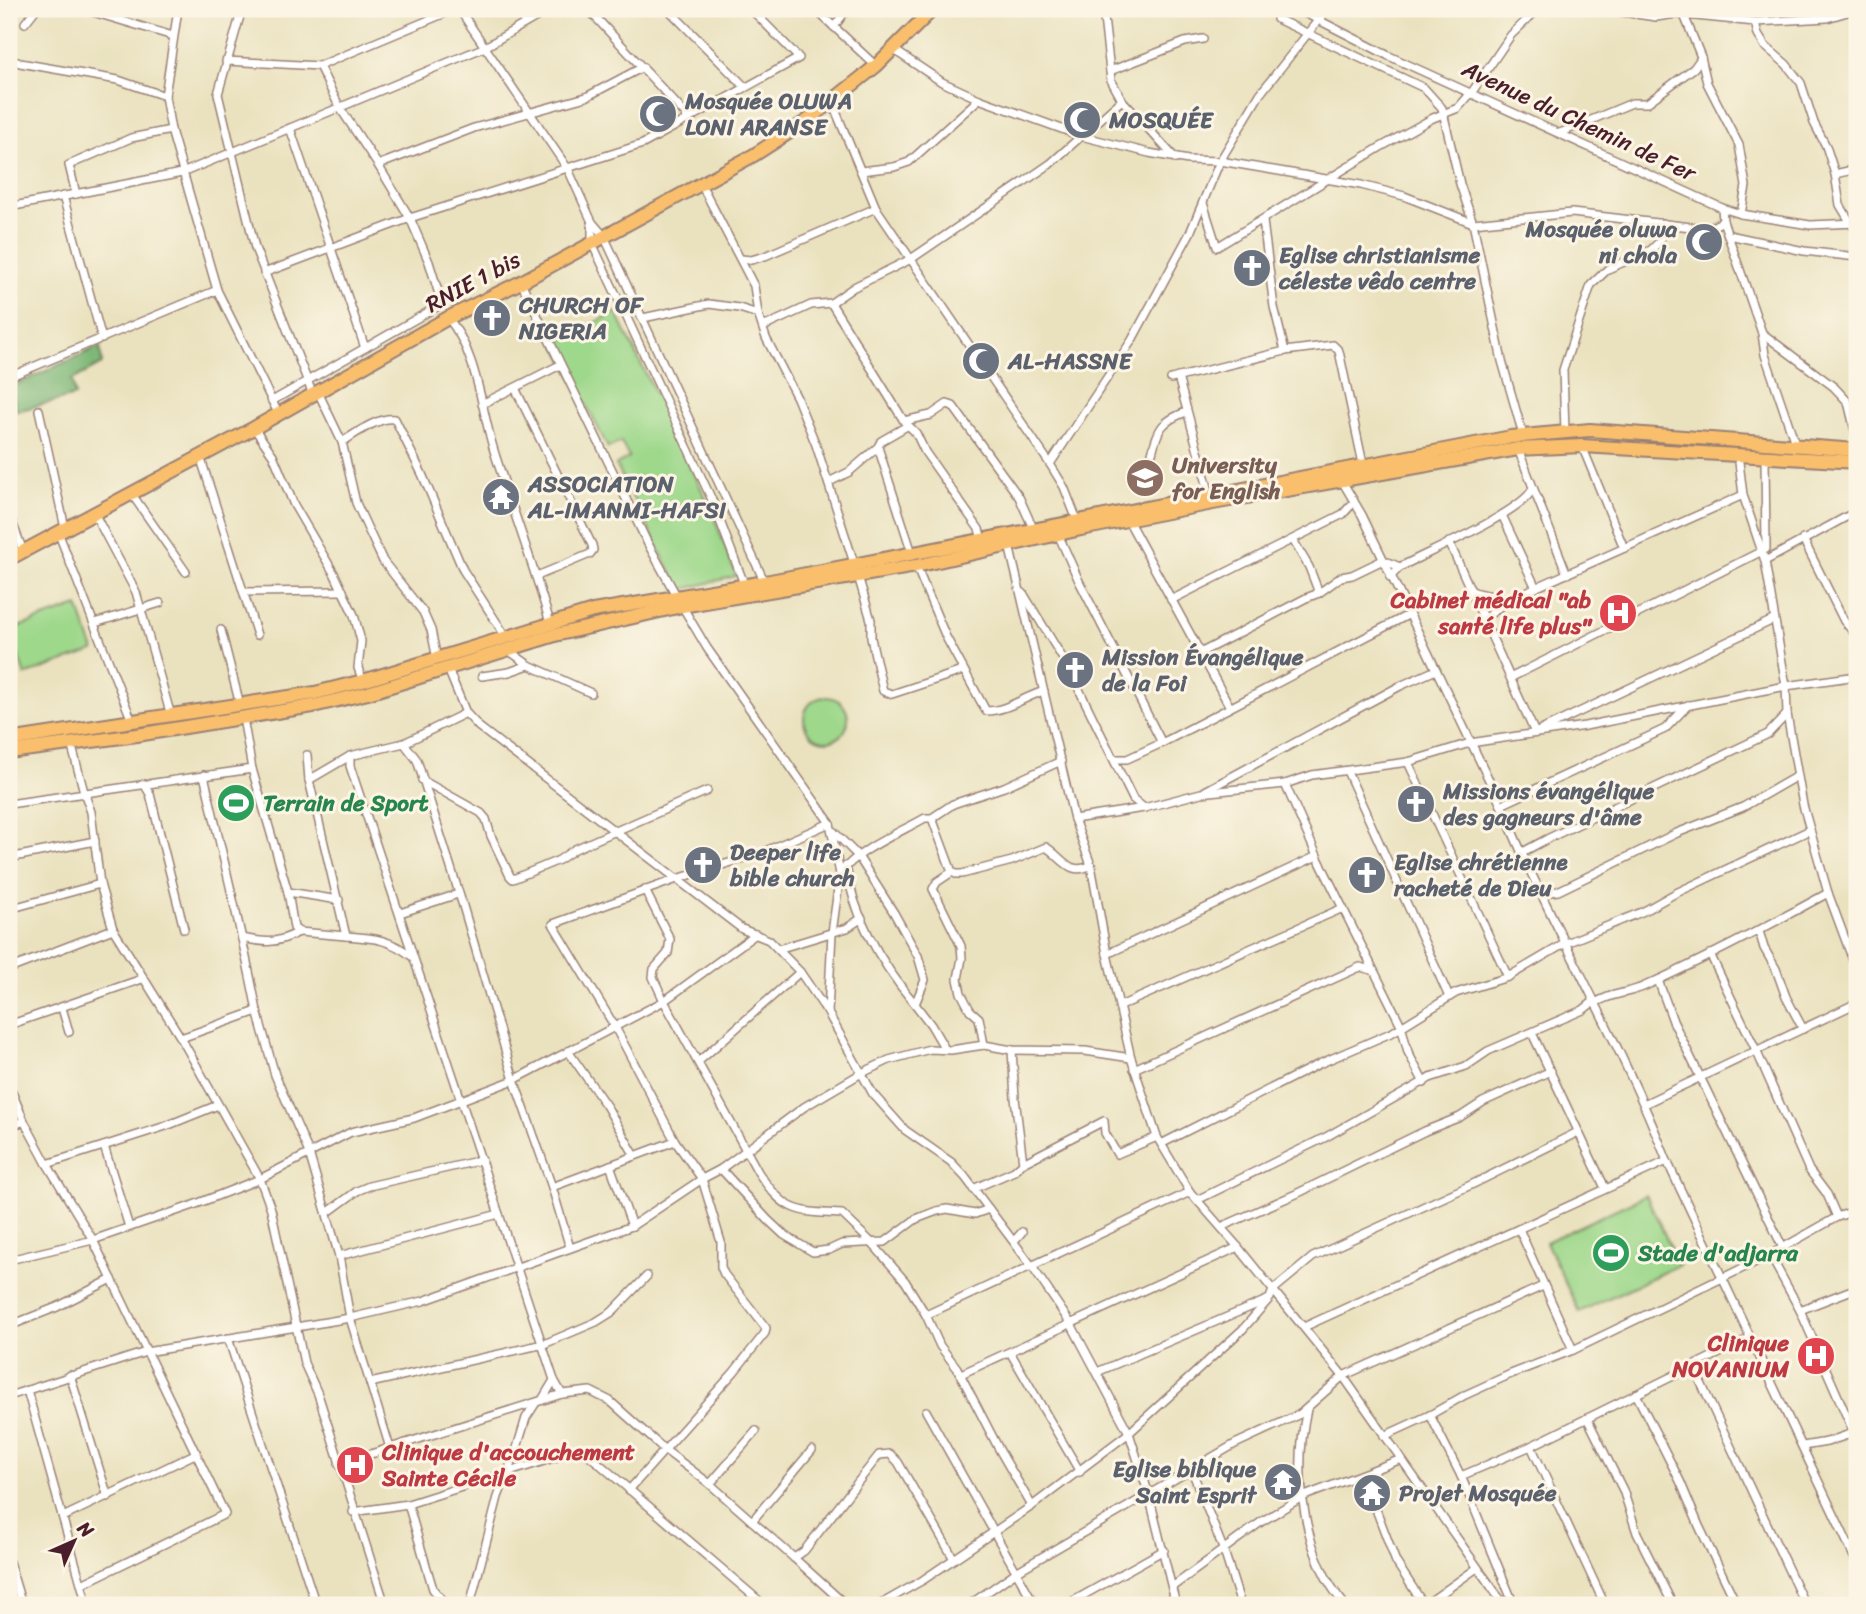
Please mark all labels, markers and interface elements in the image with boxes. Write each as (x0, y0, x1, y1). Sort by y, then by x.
street label: Avenue du Chemin de Fer (1454, 48, 1704, 194)
place label: Mosquée OLUWA LONI ARANSE (684, 81, 852, 148)
mosque icon: Mosquée OLUWA LONI ARANSE (637, 93, 679, 135)
mosque icon: MOSQUÉE (1061, 99, 1103, 141)
place label: MOSQUÉE (1108, 100, 1215, 141)
place label: Mosquée oluwa ni chola (1525, 209, 1677, 276)
mosque icon: Mosquée oluwa ni chola (1683, 221, 1725, 263)
place label: Eglise christianisme céleste vêdo centre (1278, 235, 1480, 302)
street label: RNIE 1 bis (418, 239, 529, 324)
church icon: Eglise christianisme céleste vêdo centre (1231, 247, 1273, 289)
place label: CHURCH OF NIGERIA (518, 285, 645, 352)
church icon: CHURCH OF NIGERIA (471, 297, 513, 339)
mosque icon: AL-HASSNE (960, 340, 1002, 382)
place label: AL-HASSNE (1007, 341, 1134, 382)
place label: University for English (1172, 445, 1281, 512)
school or university icon: University for English (1124, 457, 1166, 499)
place label: ASSOCIATION AL-IMANMI-HAFSI (527, 464, 727, 531)
temple icon: ASSOCIATION AL-IMANMI-HAFSI (480, 476, 522, 518)
place label: Cabinet médical "ab santé life plus" (1390, 580, 1594, 647)
hospital icon: Cabinet médical "ab santé life plus" (1597, 592, 1639, 634)
place label: Mission Évangélique de la Foi (1101, 637, 1304, 704)
church icon: Mission Évangélique de la Foi (1054, 649, 1096, 691)
place label: Missions évangélique des gagneurs d'âme (1442, 771, 1654, 838)
sports icon: Terrain de Sport (215, 782, 257, 824)
place label: Terrain de Sport (263, 783, 428, 824)
church icon: Missions évangélique des gagneurs d'âme (1395, 783, 1437, 825)
place label: Deeper life bible church (729, 832, 854, 899)
place label: Eglise chrétienne racheté de Dieu (1393, 842, 1568, 909)
church icon: Deeper life bible church (682, 844, 724, 886)
church icon: Eglise chrétienne racheté de Dieu (1346, 854, 1388, 896)
sports icon: Stade d'adjarra (1590, 1232, 1632, 1274)
place label: Stade d'adjarra (1637, 1233, 1799, 1274)
place label: Clinique NOVANIUM (1671, 1323, 1790, 1390)
hospital icon: Clinique NOVANIUM (1795, 1335, 1837, 1377)
place label: Clinique d'accouchement Sainte Cécile (381, 1432, 635, 1499)
hospital icon: Clinique d'accouchement Sainte Cécile (334, 1444, 376, 1486)
place label: Eglise biblique Saint Esprit (1113, 1449, 1258, 1516)
temple icon: Eglise biblique Saint Esprit (1262, 1461, 1304, 1503)
temple icon: Projet Mosquée (1351, 1472, 1393, 1514)
place label: Projet Mosquée (1399, 1473, 1557, 1514)
north arrow (38, 1506, 108, 1576)
text: N (69, 1512, 103, 1546)

